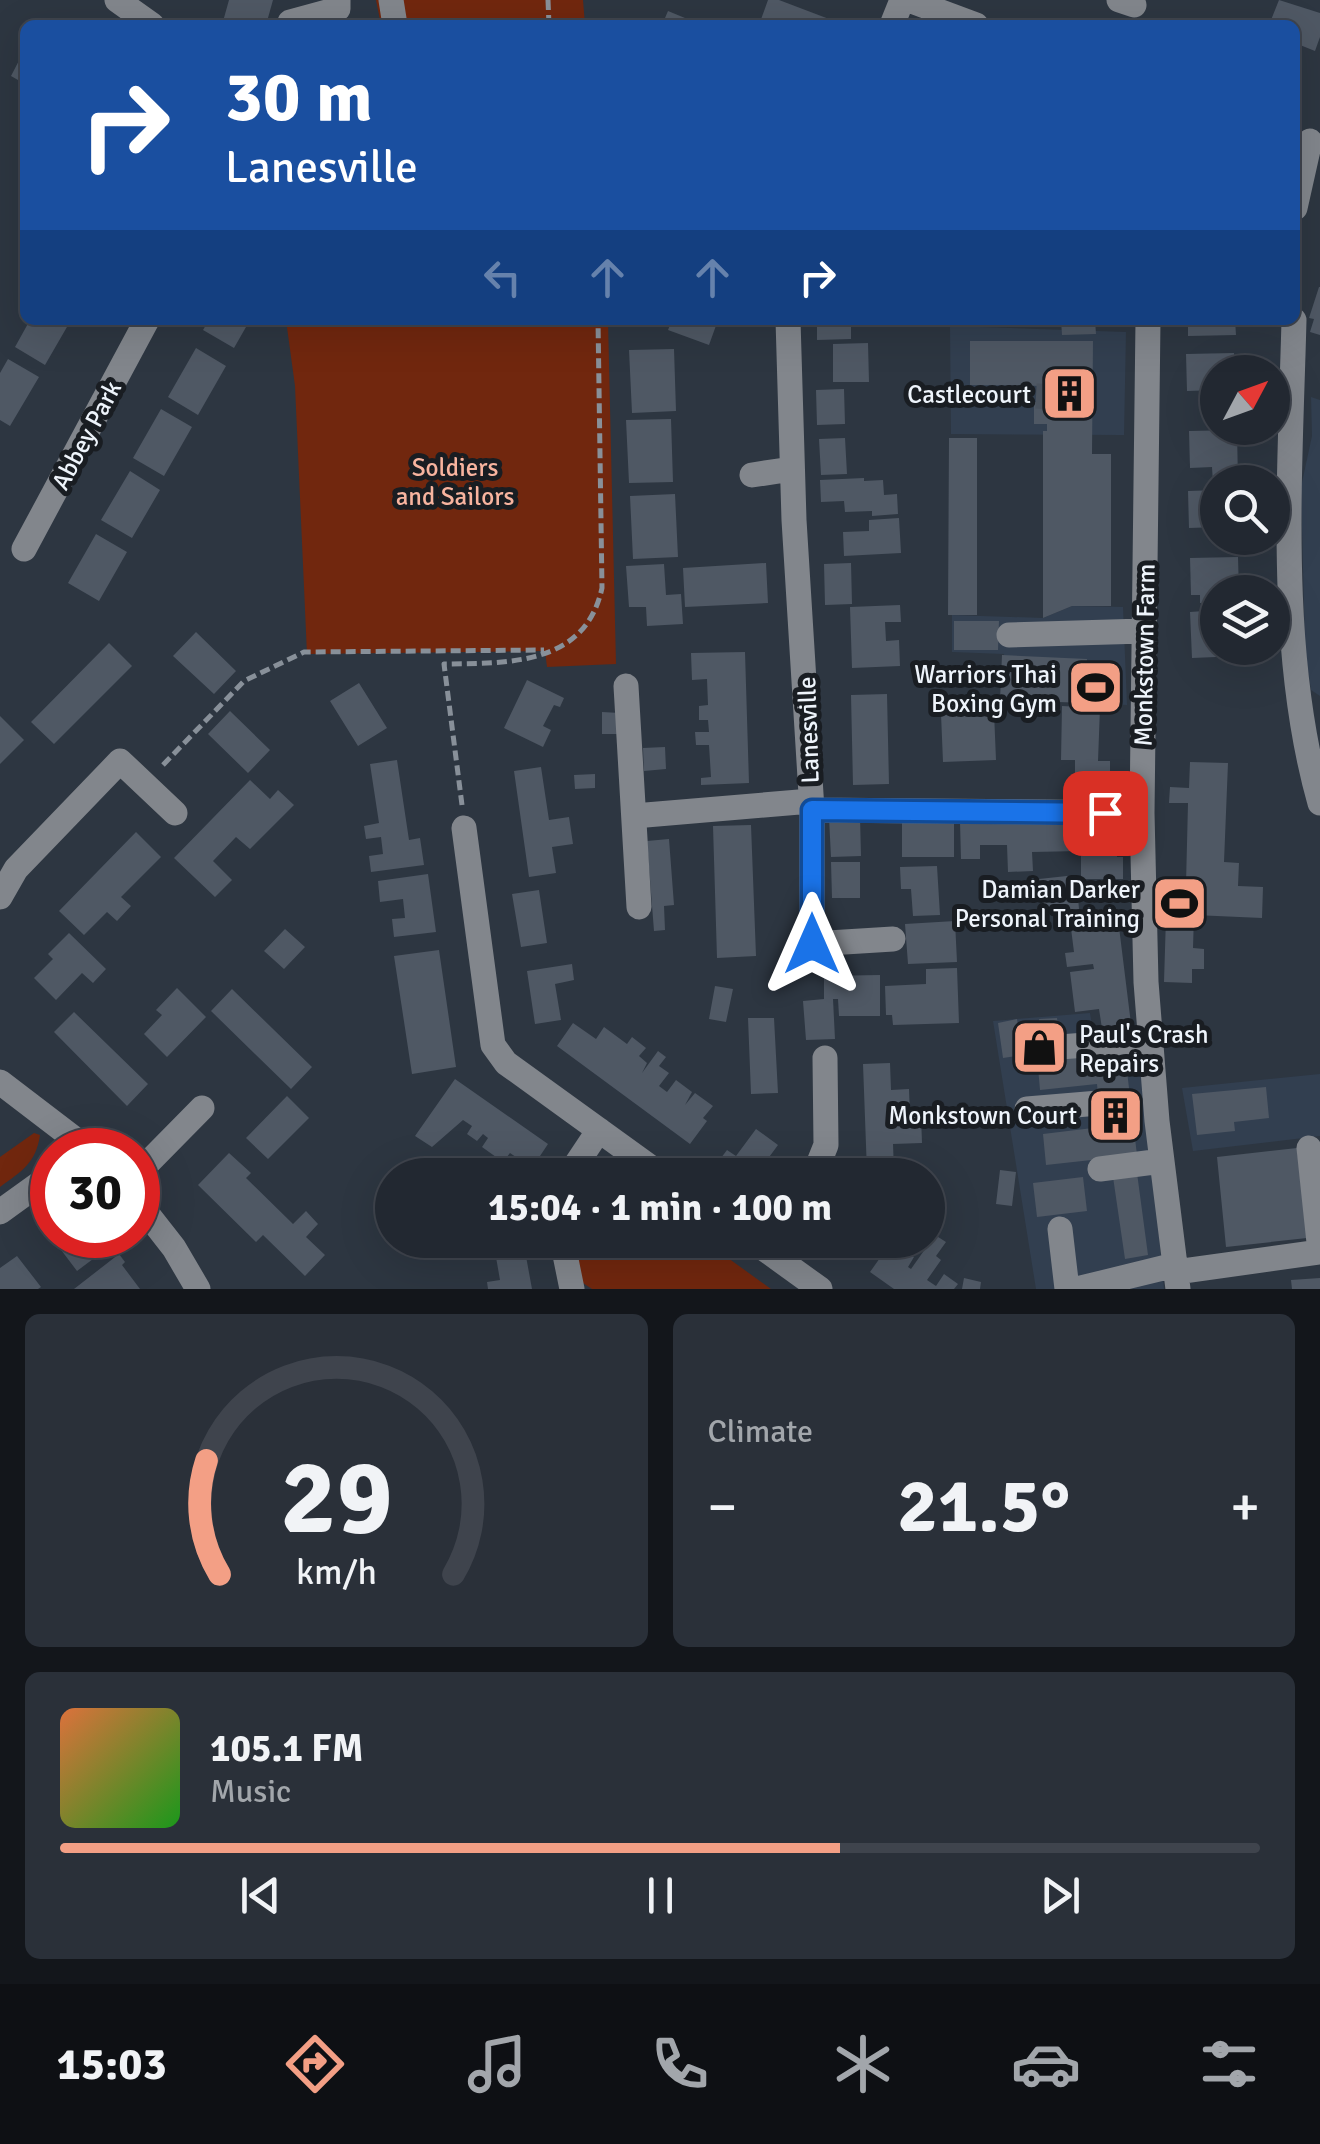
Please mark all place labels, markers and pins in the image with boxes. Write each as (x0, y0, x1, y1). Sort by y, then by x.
building icon: Castlecourt (1040, 364, 1100, 424)
place label: Castlecourt (907, 379, 1031, 410)
sports icon: Warriors Thai Boxing Gym (1066, 658, 1126, 718)
place label: Warriors Thai Boxing Gym (914, 659, 1057, 719)
pin (1063, 771, 1148, 856)
sports icon: Damian Darker Personal Training (1149, 873, 1209, 933)
place label: Damian Darker Personal Training (955, 874, 1141, 934)
shop icon: Paul's Crash Repairs (1010, 1018, 1070, 1078)
place label: Paul's Crash Repairs (1079, 1019, 1209, 1079)
building icon: Monkstown Court (1086, 1085, 1146, 1145)
place label: Monkstown Court (888, 1100, 1077, 1131)

